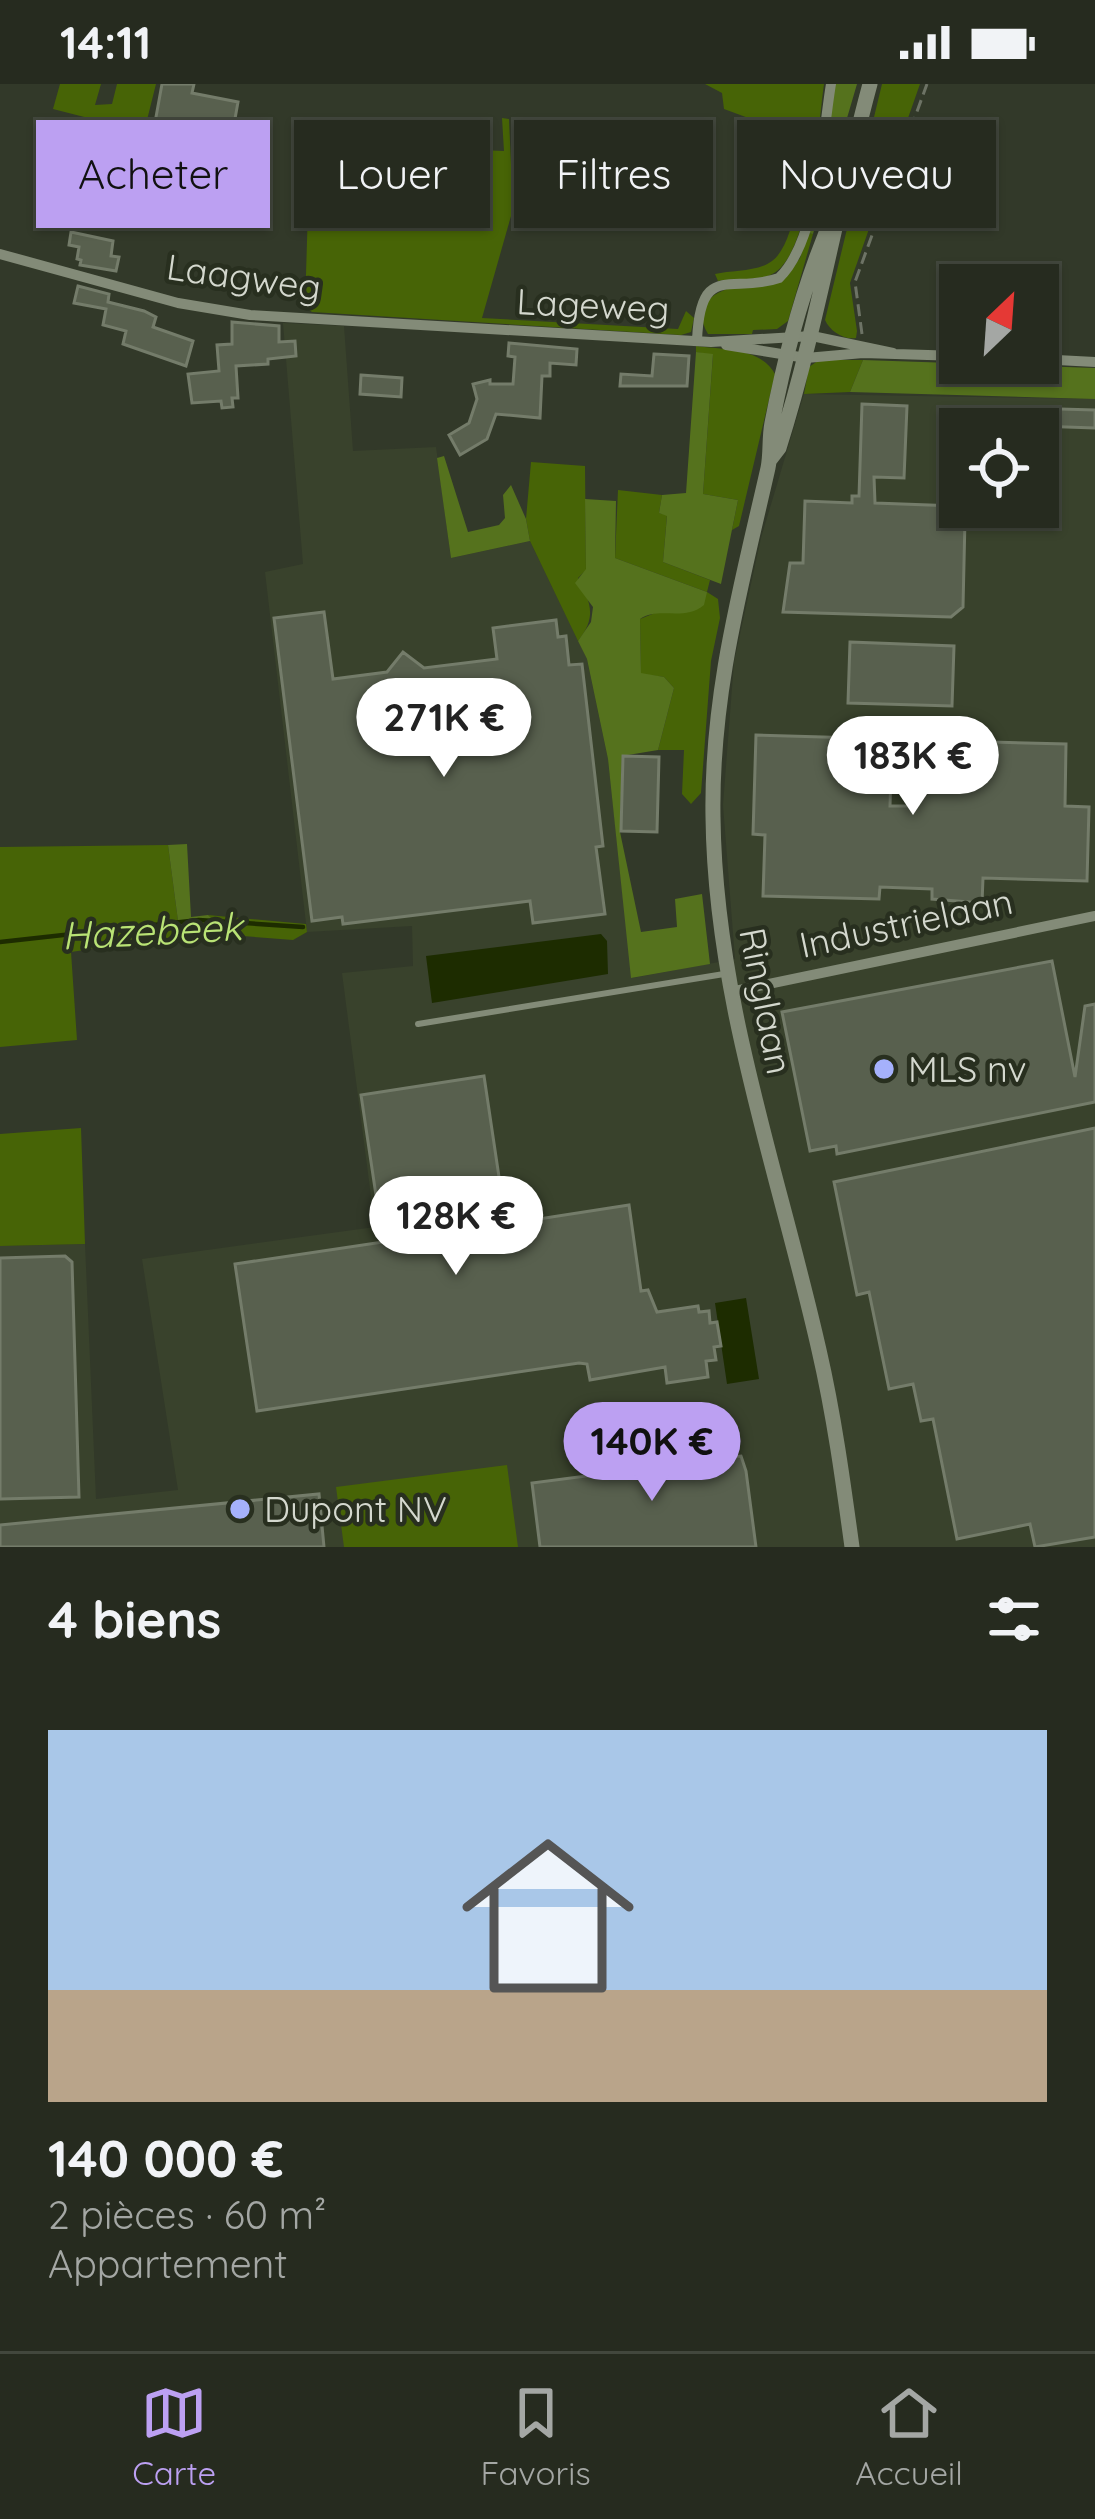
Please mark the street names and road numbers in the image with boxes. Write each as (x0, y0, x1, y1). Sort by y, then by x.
street label: Laagweg (164, 243, 324, 310)
street label: Lageweg (516, 278, 670, 331)
street label: Industrielaan (795, 878, 1017, 967)
street label: Ringlaan (730, 924, 803, 1078)

